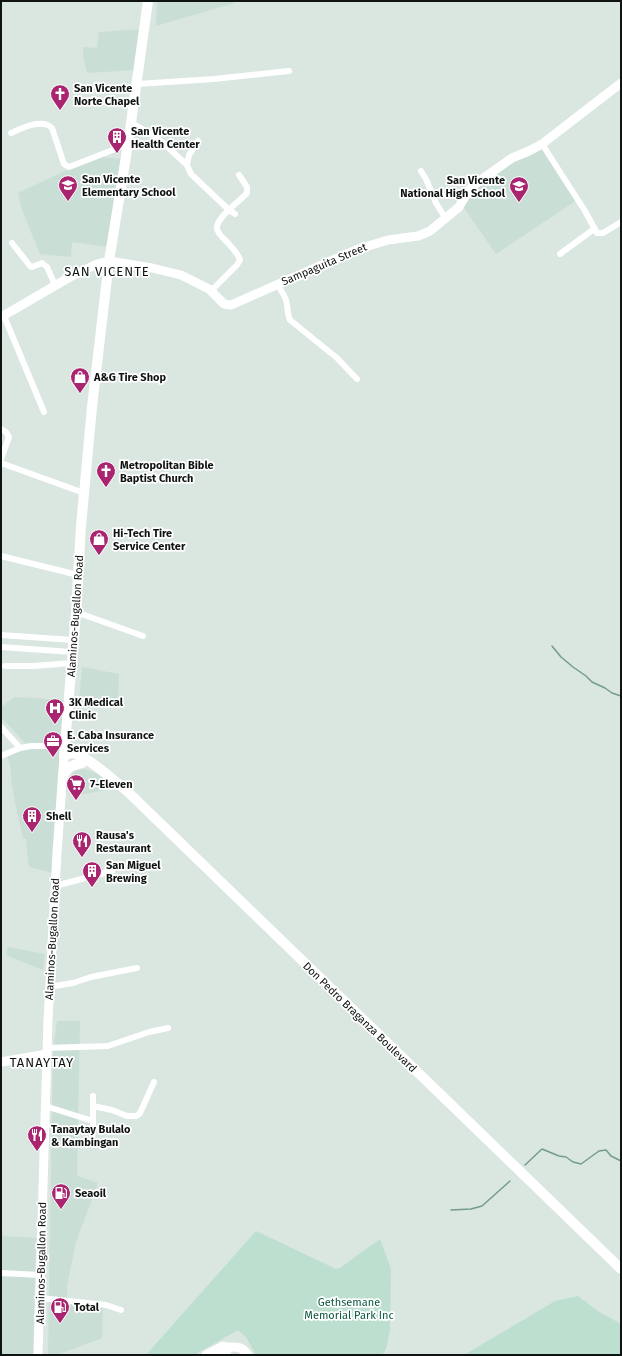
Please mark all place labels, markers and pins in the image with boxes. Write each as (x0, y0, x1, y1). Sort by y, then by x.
place label: San Vicente Norte Chapel (74, 82, 140, 108)
church icon: San Vicente Norte Chapel (49, 83, 71, 111)
place label: San Vicente Health Center (131, 125, 200, 151)
building icon: San Vicente Health Center (106, 126, 128, 154)
place label: San Vicente Elementary School (82, 173, 176, 199)
school or university icon: San Vicente Elementary School (57, 174, 79, 202)
place label: San Vicente National High School (400, 174, 506, 200)
school or university icon: San Vicente National High School (508, 175, 530, 203)
shop icon: A&G Tire Shop (69, 366, 91, 394)
place label: A&G Tire Shop (93, 371, 166, 384)
place label: Metropolitan Bible Baptist Church (120, 459, 214, 485)
church icon: Metropolitan Bible Baptist Church (95, 460, 117, 488)
place label: Hi-Tech Tire Service Center (113, 527, 186, 553)
shop icon: Hi-Tech Tire Service Center (88, 528, 110, 556)
place label: 3K Medical Clinic (68, 696, 124, 722)
hospital icon: 3K Medical Clinic (44, 697, 66, 725)
place label: E. Caba Insurance Services (67, 729, 154, 755)
office icon: E. Caba Insurance Services (42, 730, 64, 758)
supermarket icon: 7-Eleven (65, 773, 87, 801)
place label: 7-Eleven (90, 778, 132, 791)
building icon: Shell (21, 805, 43, 833)
place label: Shell (46, 810, 72, 823)
place label: Rausa's Restaurant (96, 829, 152, 855)
restaurant icon: Rausa's Restaurant (71, 830, 93, 858)
place label: San Miguel Brewing (106, 859, 161, 885)
building icon: San Miguel Brewing (81, 860, 103, 888)
place label: Tanaytay Bulalo & Kambingan (51, 1123, 131, 1149)
restaurant icon: Tanaytay Bulalo & Kambingan (26, 1124, 48, 1152)
fuel station icon: Seaoil (50, 1182, 72, 1210)
place label: Seaoil (75, 1187, 107, 1200)
fuel station icon: Total (49, 1296, 71, 1324)
place label: Total (74, 1301, 100, 1314)

